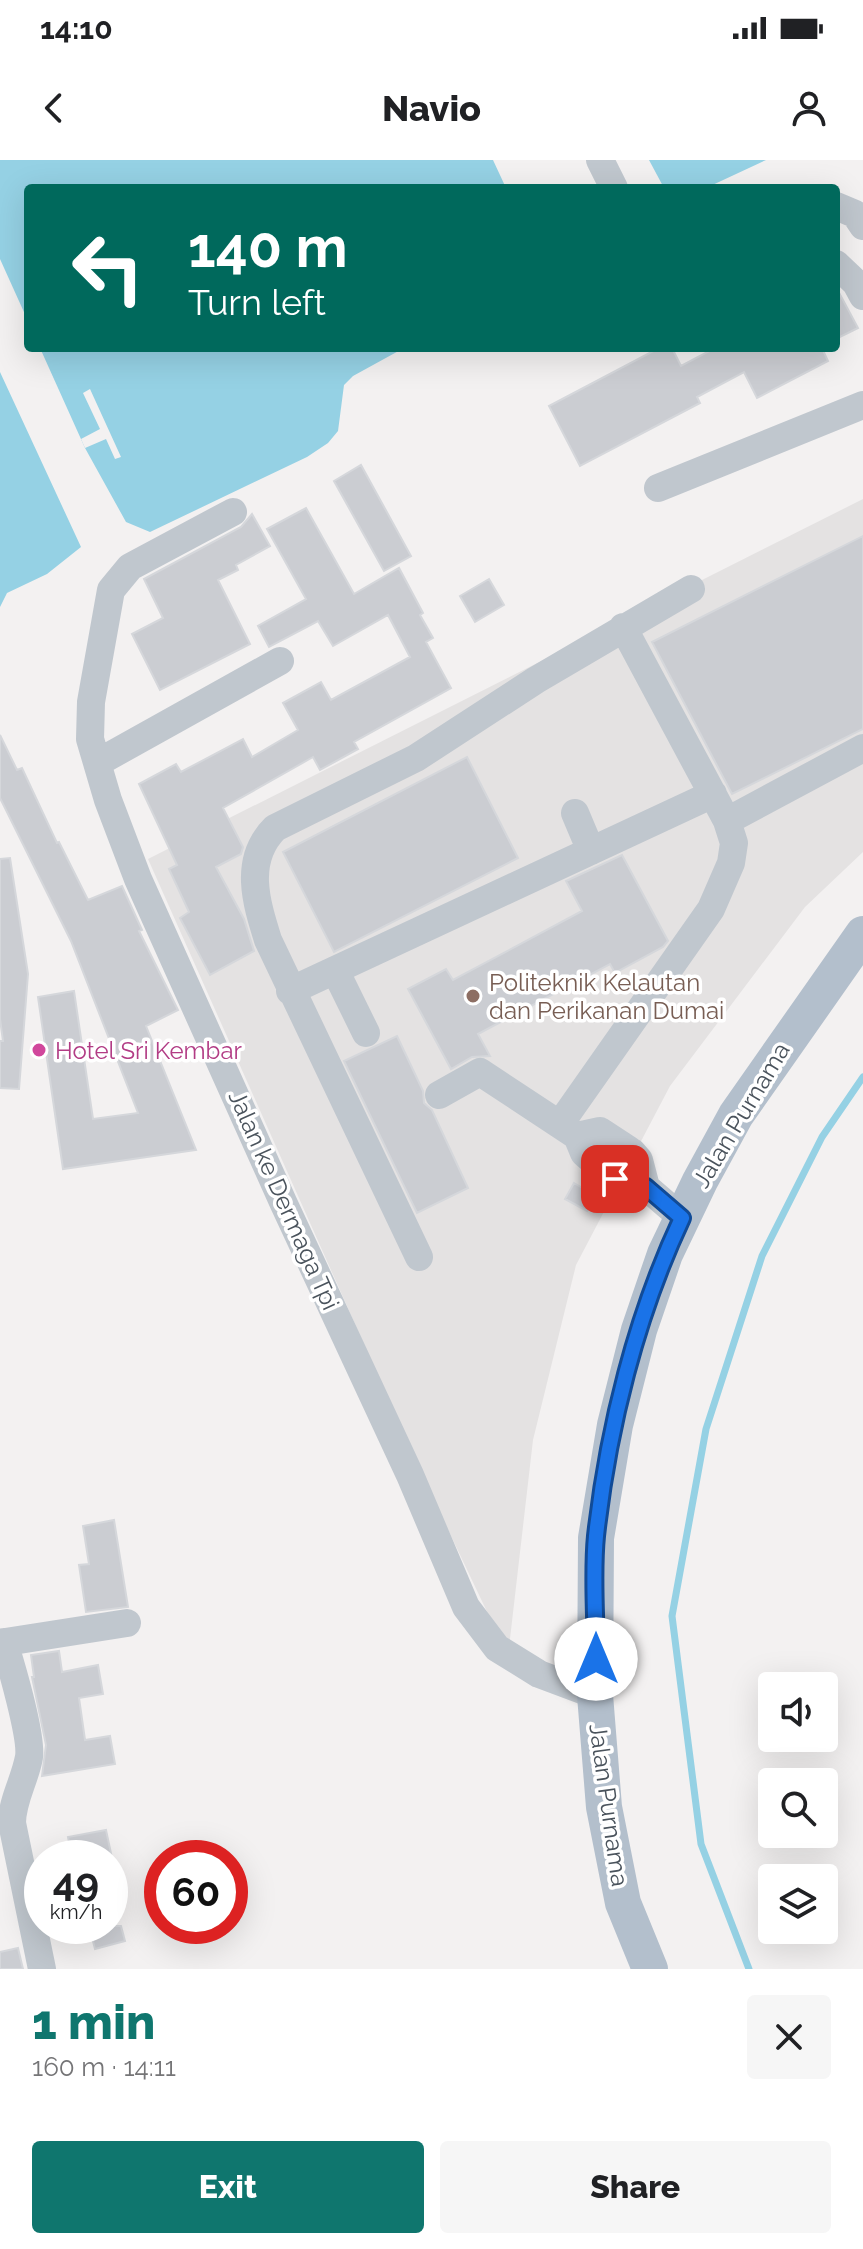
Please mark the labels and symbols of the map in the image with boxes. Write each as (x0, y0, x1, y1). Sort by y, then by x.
place label: Politeknik Kelautan dan Perikanan Dumai (489, 968, 724, 1025)
marker: Politeknik Kelautan dan Perikanan Dumai (464, 987, 482, 1005)
place label: Hotel Sri Kembar (55, 1036, 243, 1065)
street label: Jalan Purnama (686, 1037, 796, 1193)
marker: Hotel Sri Kembar (30, 1041, 48, 1059)
street label: Jalan ke Dermaga Tpi (223, 1086, 345, 1314)
pin (581, 1145, 649, 1213)
position arrow (554, 1617, 638, 1701)
street label: Jalan Purnama (583, 1722, 635, 1888)
speed limit sign: 60 (144, 1840, 248, 1944)

